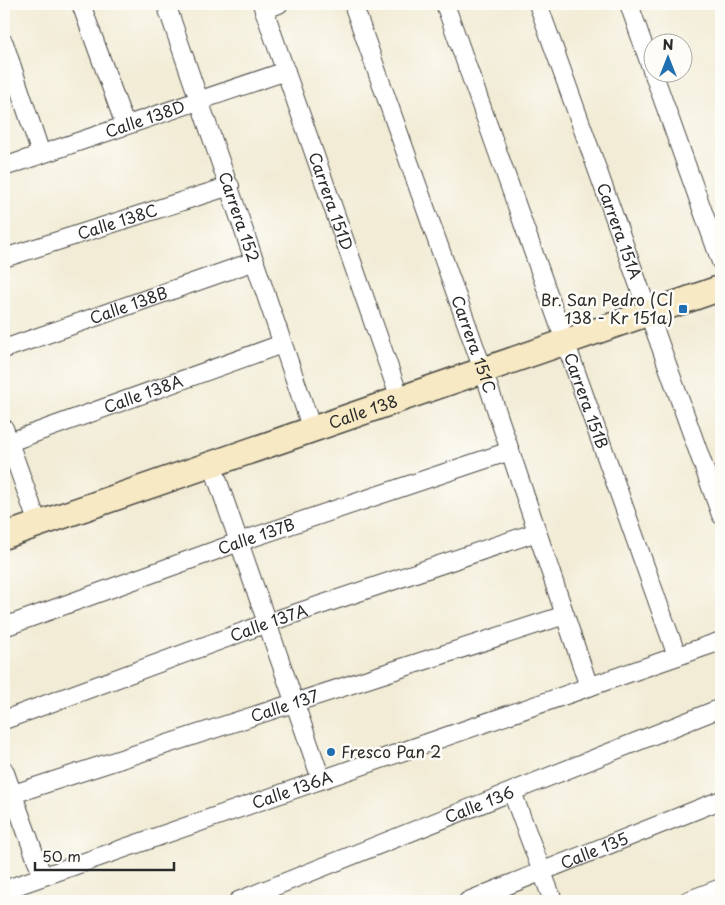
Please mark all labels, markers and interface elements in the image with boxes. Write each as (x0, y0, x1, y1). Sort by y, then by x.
north arrow (642, 32, 692, 82)
text: N (662, 34, 674, 55)
street label: Calle 138D (102, 93, 188, 143)
street label: Carrera 151D (304, 149, 360, 253)
street label: Carrera 152 (213, 168, 267, 265)
street label: Carrera 151A (592, 179, 649, 282)
street label: Calle 138C (74, 197, 160, 245)
street label: Calle 138B (86, 280, 170, 329)
place label: Br. San Pedro (Cl 138 - Kr 151a) (541, 287, 673, 329)
street label: Carrera 151C (446, 292, 503, 396)
marker: Br. San Pedro (Cl 138 - Kr 151a) (677, 303, 689, 315)
street label: Carrera 151B (559, 349, 615, 452)
street label: Calle 138A (100, 368, 186, 418)
street label: Calle 138 (325, 388, 401, 434)
street label: Calle 137B (214, 511, 298, 560)
street label: Calle 137A (226, 597, 310, 647)
street label: Calle 137 (247, 683, 321, 727)
place label: Fresco Pan 2 (341, 739, 441, 763)
marker: Fresco Pan 2 (325, 746, 337, 758)
street label: Calle 136A (248, 764, 335, 814)
street label: Calle 136 (441, 779, 517, 828)
street label: Calle 135 (556, 825, 632, 874)
scale bar (35, 840, 174, 872)
text: 50 m (42, 844, 81, 867)

